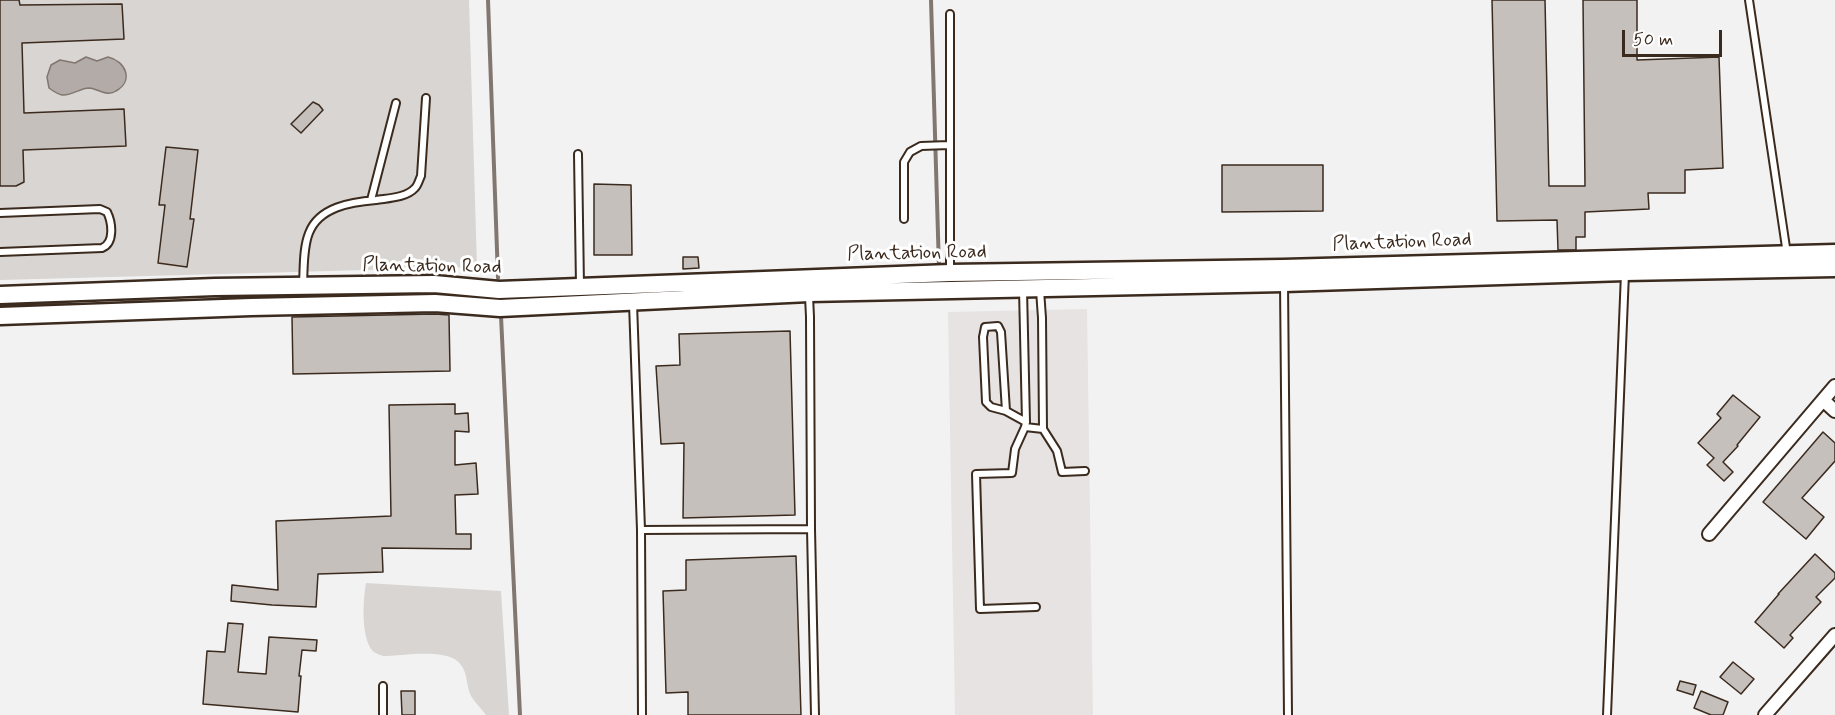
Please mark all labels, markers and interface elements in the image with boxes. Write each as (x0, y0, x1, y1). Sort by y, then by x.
scale bar (1625, 18, 1726, 56)
text: 50 m (1633, 28, 1673, 52)
street label: Plantation Road (1332, 229, 1472, 257)
street label: Plantation Road (847, 241, 987, 267)
street label: Plantation Road (362, 254, 502, 280)

